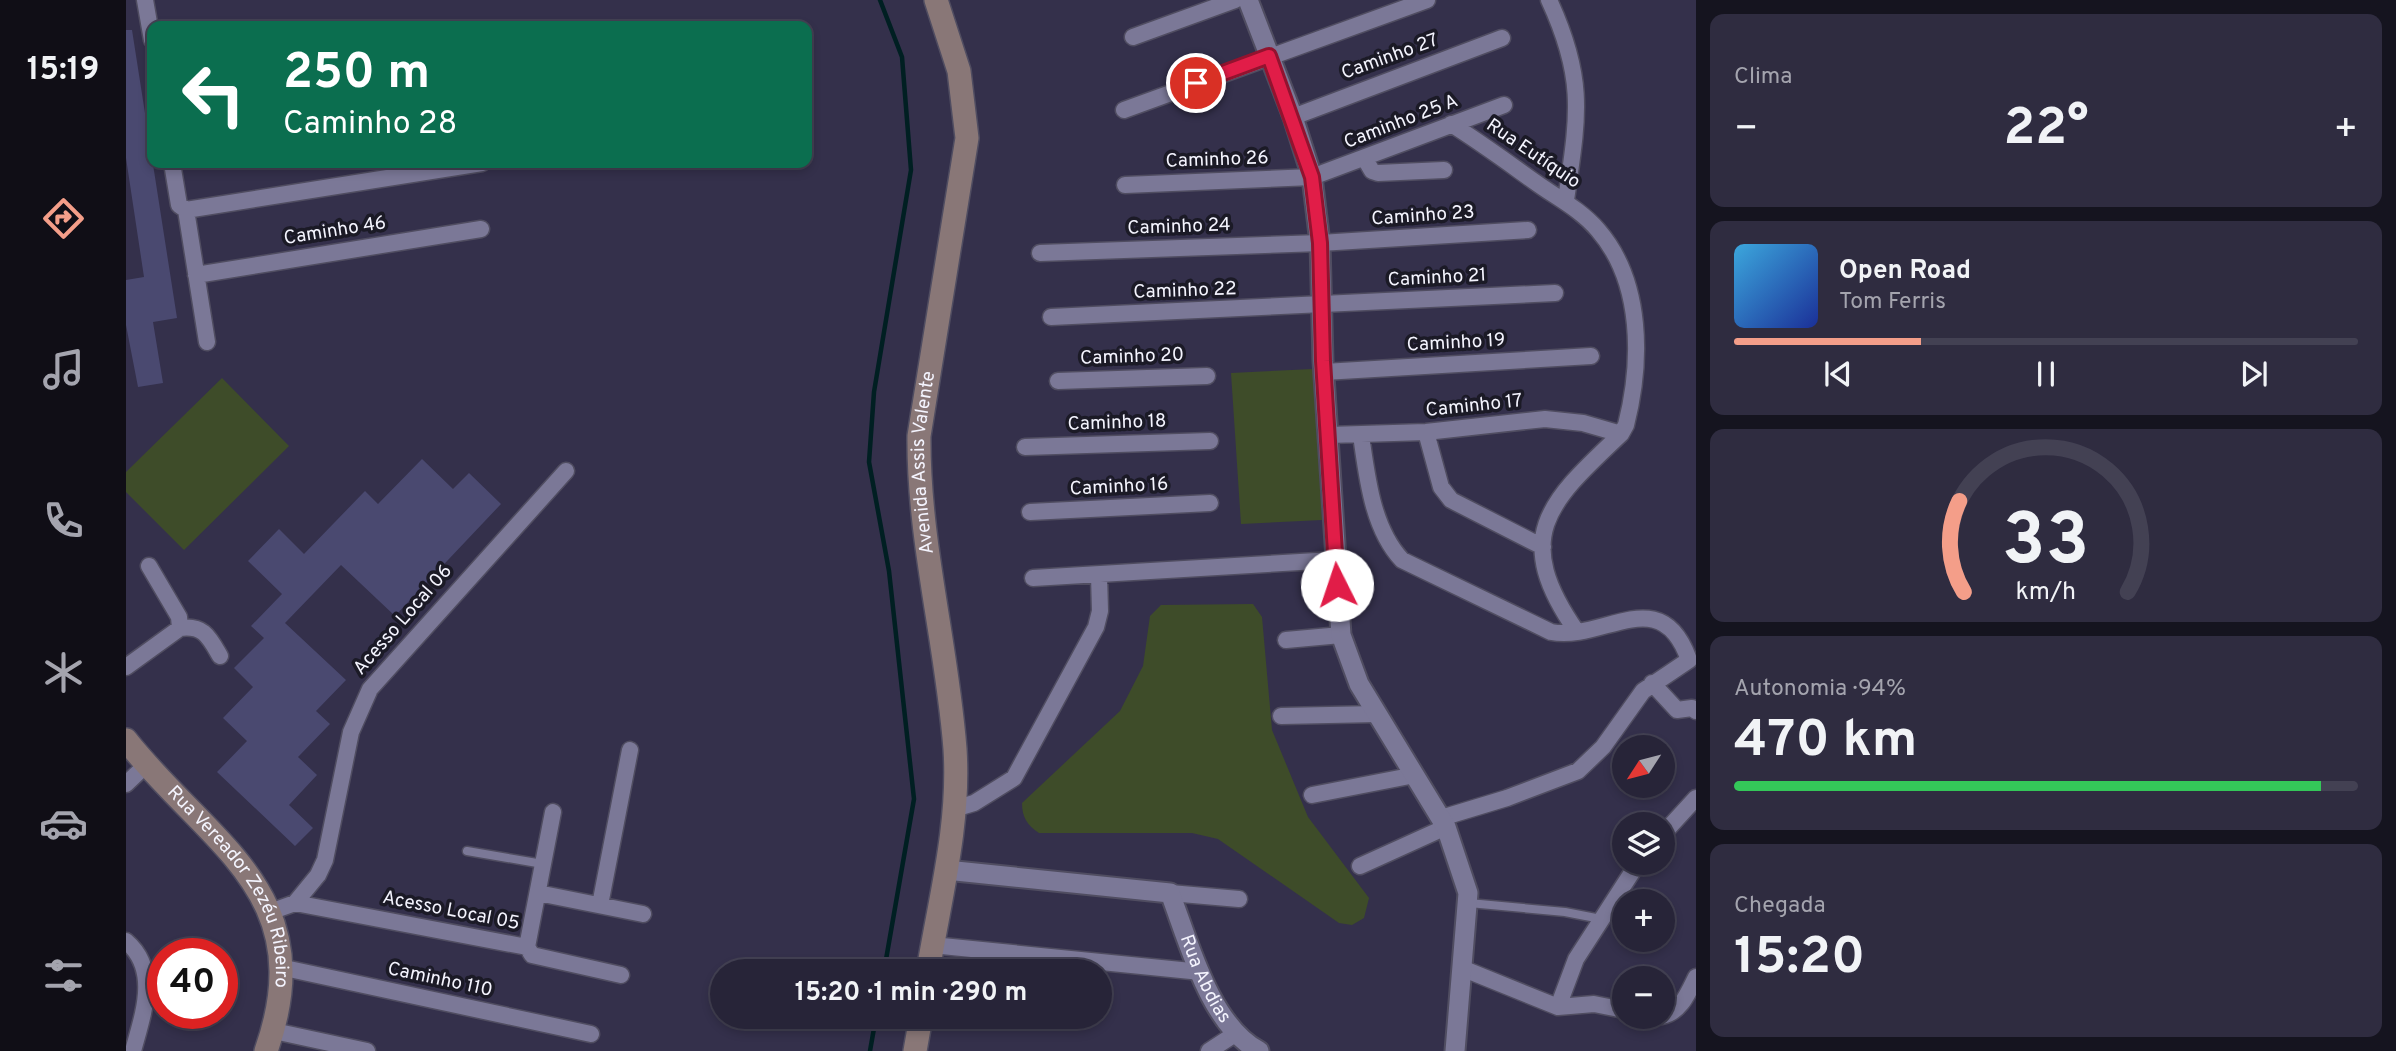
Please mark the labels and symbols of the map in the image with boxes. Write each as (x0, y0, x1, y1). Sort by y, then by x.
street label: Caminho 27 (1338, 28, 1442, 86)
pin (1166, 53, 1226, 113)
street label: Caminho 25 A (1341, 89, 1461, 155)
street label: Rua Eutíquio (1481, 114, 1585, 194)
street label: Caminho 26 (1165, 146, 1269, 174)
street label: Caminho 23 (1371, 200, 1475, 232)
street label: Caminho 46 (282, 211, 388, 251)
street label: Caminho 24 (1127, 213, 1231, 241)
street label: Caminho 21 (1387, 263, 1487, 293)
street label: Caminho 22 (1133, 277, 1237, 305)
street label: Caminho 19 (1406, 328, 1506, 358)
street label: Caminho 20 (1080, 343, 1184, 371)
street label: Avenida Assis Valente (907, 369, 941, 556)
street label: Caminho 17 (1424, 389, 1524, 423)
street label: Caminho 18 (1067, 409, 1167, 437)
street label: Caminho 16 (1069, 472, 1169, 502)
position arrow (1300, 548, 1374, 622)
street label: Acesso Local 06 (348, 560, 458, 680)
north arrow (1612, 735, 1675, 798)
street label: Rua Vereador Zezéu Ribeiro (161, 781, 293, 989)
street label: Acesso Local 05 (380, 886, 522, 936)
street label: Rua Abdias (1174, 931, 1236, 1028)
speed limit sign: 40 (147, 938, 238, 1029)
street label: Caminho 110 (385, 957, 495, 1003)

